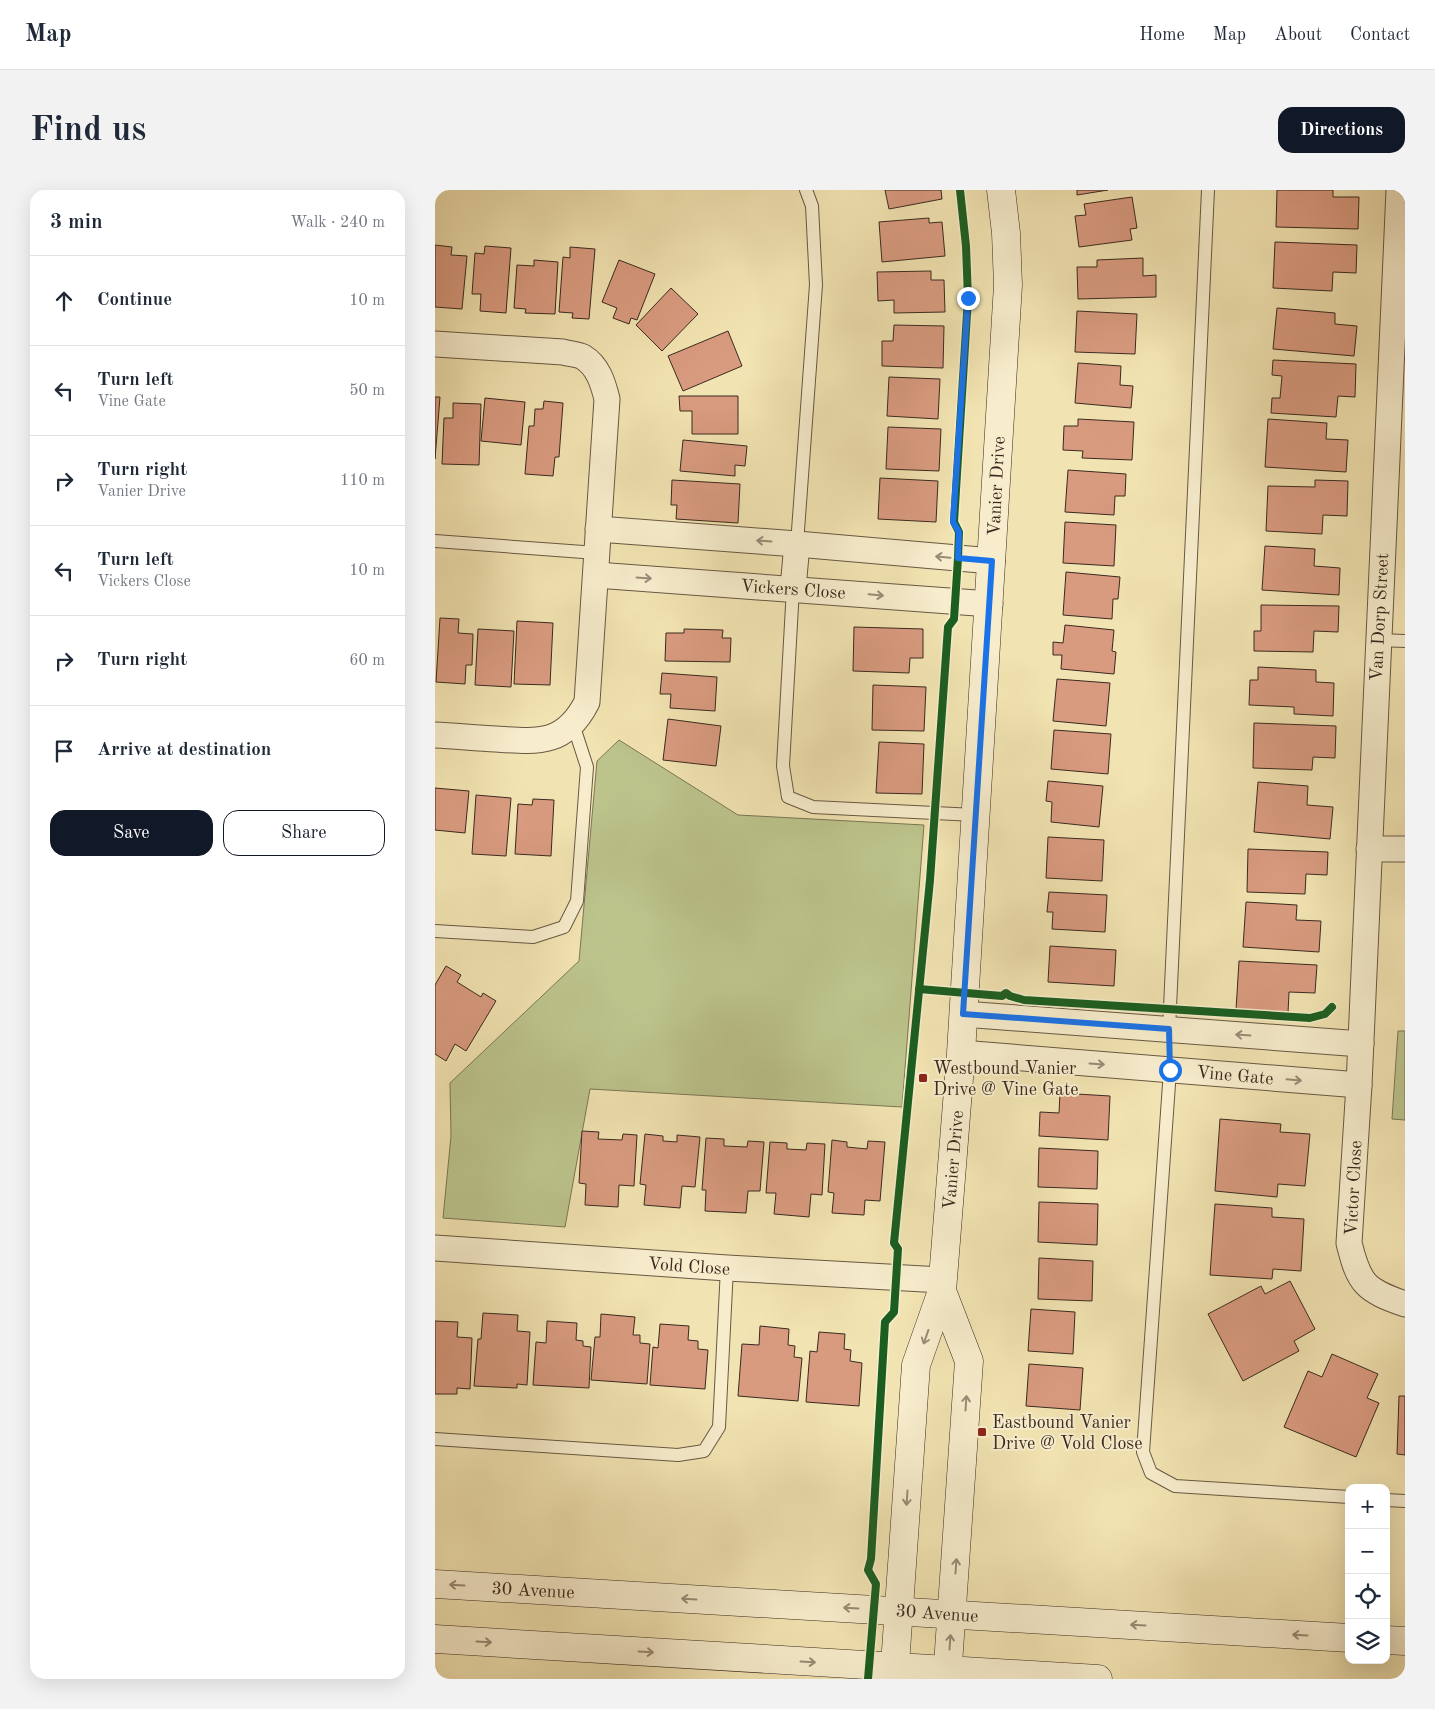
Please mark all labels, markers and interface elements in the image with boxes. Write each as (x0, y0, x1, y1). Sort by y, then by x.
text: Map (25, 23, 72, 47)
text: Home (1139, 26, 1185, 44)
text: Map (1213, 26, 1246, 44)
text: About (1274, 26, 1322, 44)
text: Contact (1350, 26, 1410, 44)
button: Directions (1278, 107, 1405, 153)
text: Find us (30, 113, 146, 148)
text: 3 min (50, 212, 103, 233)
text: Walk · 240 m (290, 215, 385, 231)
icon: ahead (50, 287, 78, 315)
route end (957, 287, 980, 310)
text: Continue (97, 291, 172, 310)
text: 10 m (349, 293, 385, 309)
text: Turn left (97, 371, 174, 390)
icon: left (50, 377, 78, 405)
text: 50 m (349, 383, 385, 399)
text: Vine Gate (97, 394, 166, 410)
street label: Vanier Drive (985, 436, 1009, 536)
text: Turn right (97, 461, 187, 480)
icon: right (50, 467, 78, 495)
text: 110 m (340, 473, 385, 489)
text: Vanier Drive (97, 484, 186, 500)
one-way arrow (756, 537, 772, 546)
text: Turn left (97, 551, 174, 570)
one-way arrow (936, 552, 952, 562)
street label: Van Dorp Street (1368, 552, 1392, 682)
icon: left (50, 557, 78, 585)
text: 10 m (349, 563, 385, 579)
text: Vickers Close (97, 574, 191, 590)
one-way arrow (636, 574, 652, 583)
street label: Vickers Close (740, 577, 846, 603)
one-way arrow (868, 590, 884, 600)
icon: right (50, 647, 78, 675)
text: Turn right (97, 651, 187, 670)
text: 60 m (349, 653, 385, 669)
icon: arrive (50, 737, 78, 765)
text: Arrive at destination (97, 741, 271, 760)
button: Save (50, 810, 213, 856)
button: Share (223, 810, 385, 856)
one-way arrow (1235, 1030, 1251, 1039)
one-way arrow (1089, 1059, 1105, 1069)
route start (1159, 1059, 1182, 1082)
place label: Westbound Vanier Drive @ Vine Gate (933, 1060, 1079, 1099)
street label: Vine Gate (1196, 1064, 1274, 1088)
marker: Westbound Vanier Drive @ Vine Gate (917, 1072, 929, 1084)
one-way arrow (1286, 1075, 1302, 1084)
street label: Vanier Drive (941, 1110, 967, 1211)
street label: Victor Close (1343, 1140, 1365, 1236)
street label: Vold Close (647, 1255, 731, 1279)
one-way arrow (920, 1329, 930, 1345)
one-way arrow (962, 1396, 971, 1412)
place label: Eastbound Vanier Drive @ Vold Close (992, 1414, 1142, 1453)
marker: Eastbound Vanier Drive @ Vold Close (976, 1426, 988, 1438)
map controls (1345, 1484, 1390, 1664)
button: + (1345, 1484, 1390, 1529)
one-way arrow (903, 1490, 912, 1506)
button: − (1345, 1529, 1390, 1574)
one-way arrow (951, 1558, 960, 1574)
button: locate (1345, 1574, 1390, 1619)
street label: 30 Avenue (491, 1580, 575, 1602)
one-way arrow (449, 1581, 465, 1590)
one-way arrow (681, 1594, 697, 1603)
street label: 30 Avenue (895, 1602, 979, 1626)
one-way arrow (843, 1604, 859, 1613)
button: layers (1345, 1619, 1390, 1664)
one-way arrow (1130, 1621, 1146, 1630)
one-way arrow (1292, 1630, 1308, 1640)
one-way arrow (945, 1634, 955, 1650)
one-way arrow (475, 1638, 491, 1647)
one-way arrow (638, 1647, 654, 1656)
one-way arrow (800, 1657, 816, 1666)

